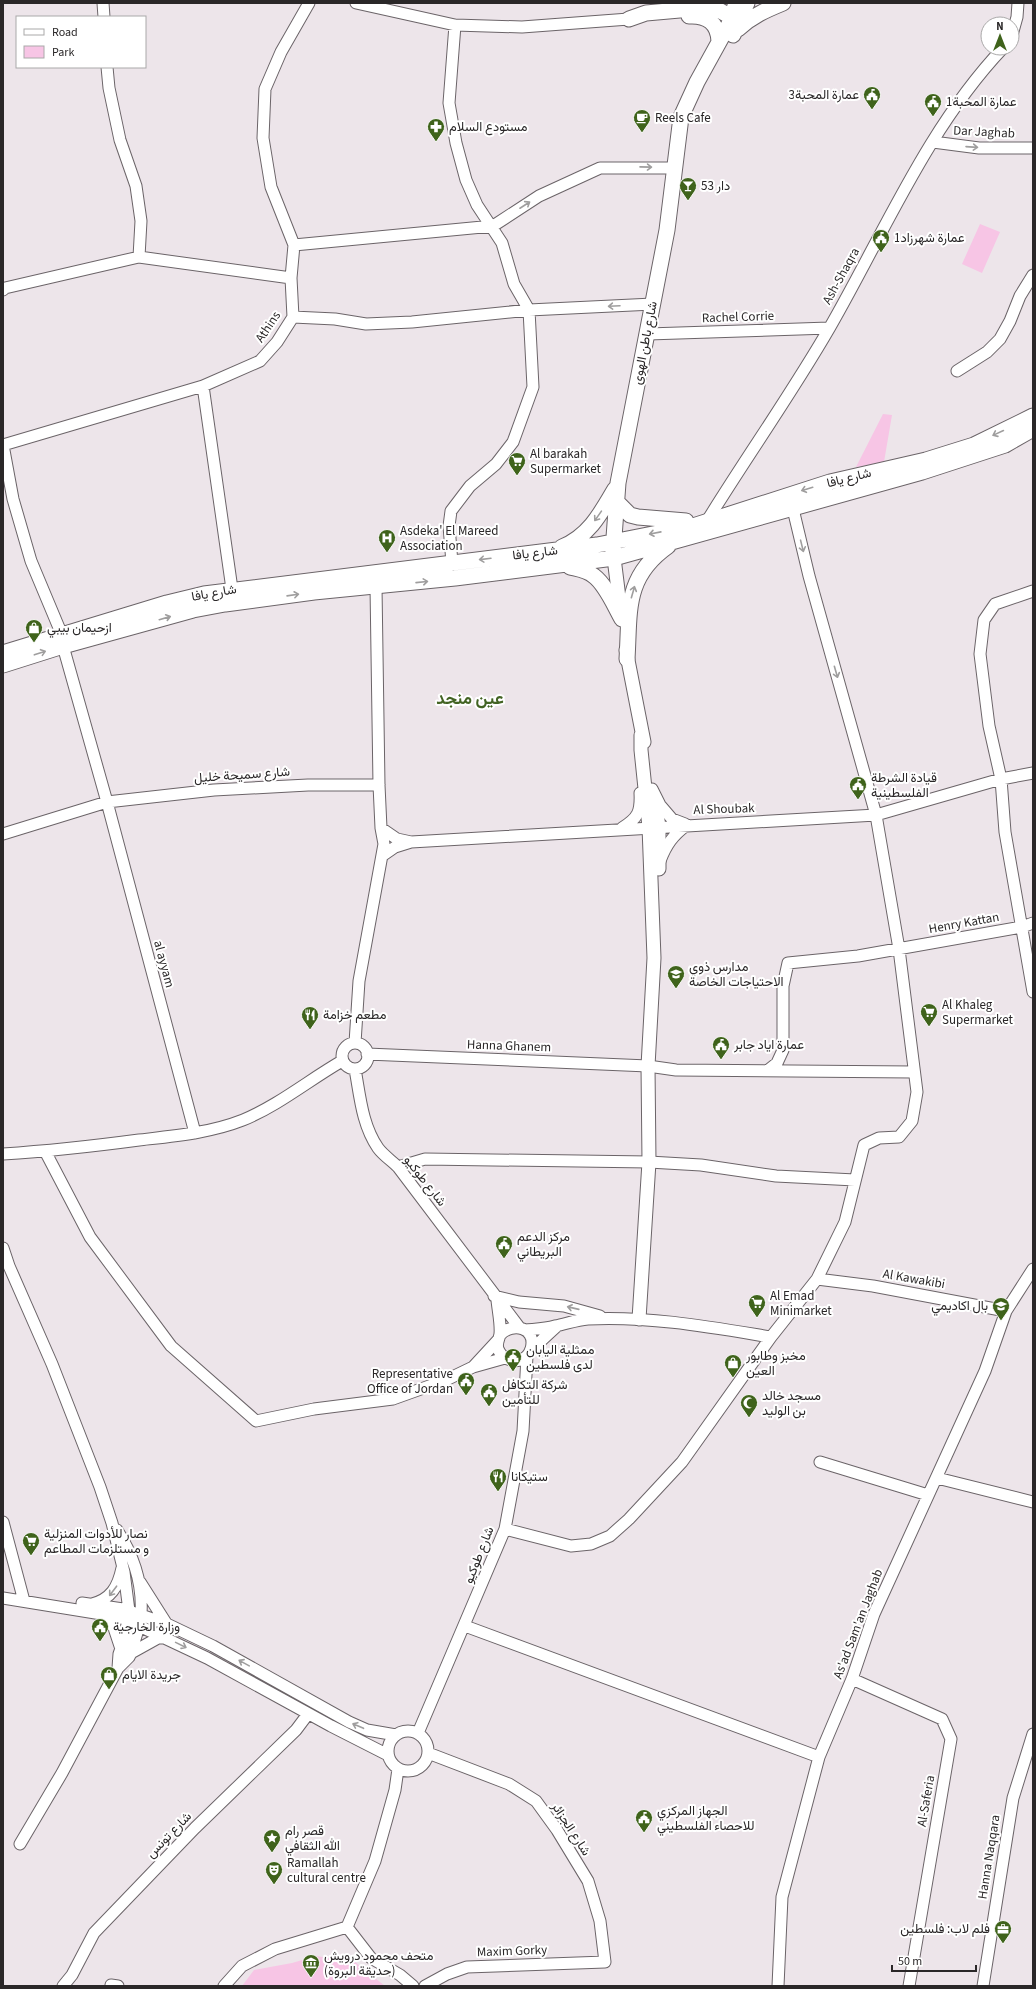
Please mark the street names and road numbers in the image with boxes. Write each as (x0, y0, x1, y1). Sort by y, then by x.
street label: Dar Jaghab (953, 121, 1015, 143)
street label: Ash-Shaqra (818, 244, 864, 308)
street label: شارع باطن الهوى (628, 300, 662, 386)
street label: Athins (251, 307, 285, 346)
street label: Rachel Corrie (702, 307, 774, 327)
street label: شارع يافا (825, 464, 873, 492)
street label: شارع يافا (511, 541, 559, 565)
street label: شارع يافا (190, 580, 238, 606)
street label: شارع سميحة خليل (193, 763, 291, 787)
street label: Al Shoubak (693, 799, 755, 819)
street label: Henry Kattan (927, 908, 1001, 938)
street label: al ayyam (149, 938, 179, 990)
street label: Hanna Ghanem (467, 1036, 551, 1056)
street label: شارع طوكيو (399, 1152, 451, 1210)
street label: Al Kawakibi (881, 1265, 947, 1293)
street label: شارع طوكيو (459, 1524, 499, 1586)
street label: As'ad Sam'an Jaghab (829, 1566, 887, 1682)
street label: Al-Saferia (913, 1774, 939, 1828)
street label: شارع الجزائر (546, 1798, 595, 1859)
street label: شارع تونس (142, 1808, 196, 1862)
street label: Hanna Naqqara (973, 1814, 1005, 1900)
street label: Maxim Gorky (476, 1941, 548, 1961)

